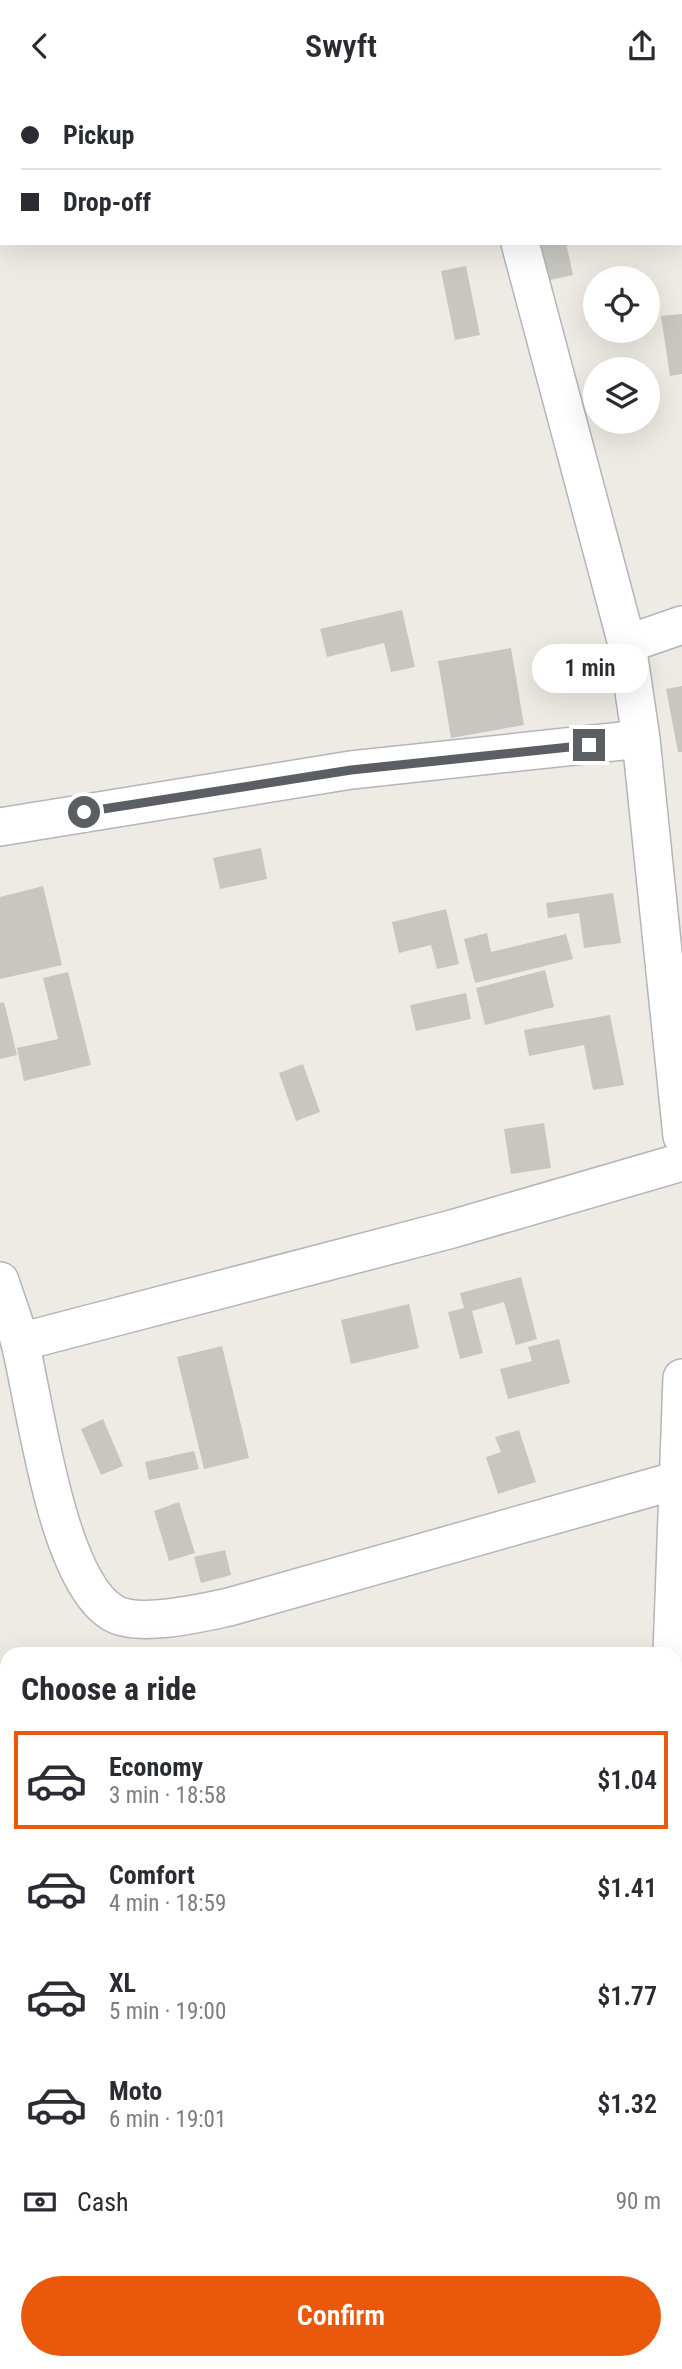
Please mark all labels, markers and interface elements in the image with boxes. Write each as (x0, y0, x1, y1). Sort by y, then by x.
icon: back (21, 27, 59, 65)
text: Swyft (305, 27, 377, 65)
icon: share (623, 27, 661, 65)
text: Pickup (63, 120, 134, 150)
text: Drop-off (63, 187, 151, 217)
map controls (583, 266, 660, 434)
button: locate (583, 266, 660, 343)
button: layers (583, 357, 660, 434)
callout: 1 min (531, 643, 647, 693)
text: 1 min (565, 655, 615, 682)
route end (573, 729, 605, 761)
route start (68, 796, 100, 828)
text: Choose a ride (21, 1670, 196, 1708)
icon: car (25, 1749, 88, 1812)
text: Economy (109, 1752, 203, 1782)
text: $1.04 (597, 1765, 657, 1795)
text: 3 min · 18:58 (109, 1782, 226, 1809)
icon: car (25, 1857, 88, 1920)
text: Comfort (109, 1860, 195, 1890)
text: $1.41 (597, 1873, 657, 1903)
text: 4 min · 18:59 (109, 1890, 226, 1917)
icon: car (25, 1965, 88, 2028)
text: XL (109, 1968, 136, 1998)
text: $1.77 (597, 1981, 657, 2011)
text: 5 min · 19:00 (109, 1998, 226, 2025)
icon: car (25, 2073, 88, 2136)
text: Moto (109, 2076, 162, 2106)
text: $1.32 (597, 2089, 657, 2119)
text: 6 min · 19:01 (109, 2106, 226, 2133)
icon: cash (21, 2183, 59, 2221)
text: Cash (77, 2187, 129, 2217)
text: 90 m (616, 2188, 661, 2215)
button: Confirm (21, 2276, 661, 2356)

